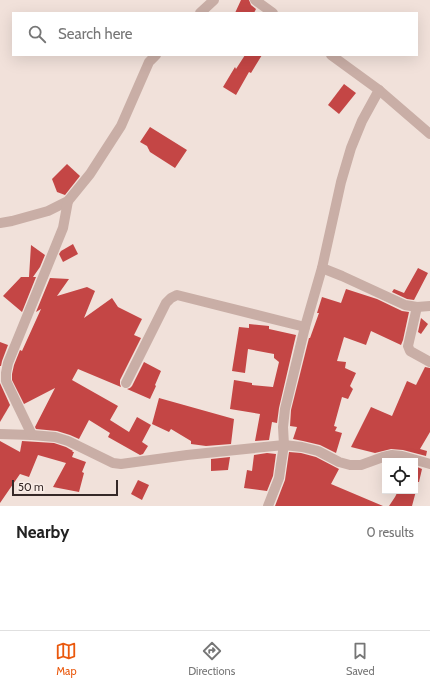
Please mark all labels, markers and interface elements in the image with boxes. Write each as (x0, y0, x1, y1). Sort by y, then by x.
search box (12, 12, 418, 56)
icon: search (26, 23, 48, 45)
text: Search here (58, 25, 133, 43)
map controls (382, 458, 418, 494)
button: locate (382, 458, 418, 494)
scale bar (12, 478, 118, 497)
text: 50 m (18, 480, 44, 494)
text: Nearby (16, 522, 69, 542)
text: 0 results (366, 524, 414, 540)
tab: Map (55, 640, 77, 678)
tab: Directions (188, 640, 235, 678)
tab: Saved (346, 640, 375, 678)

